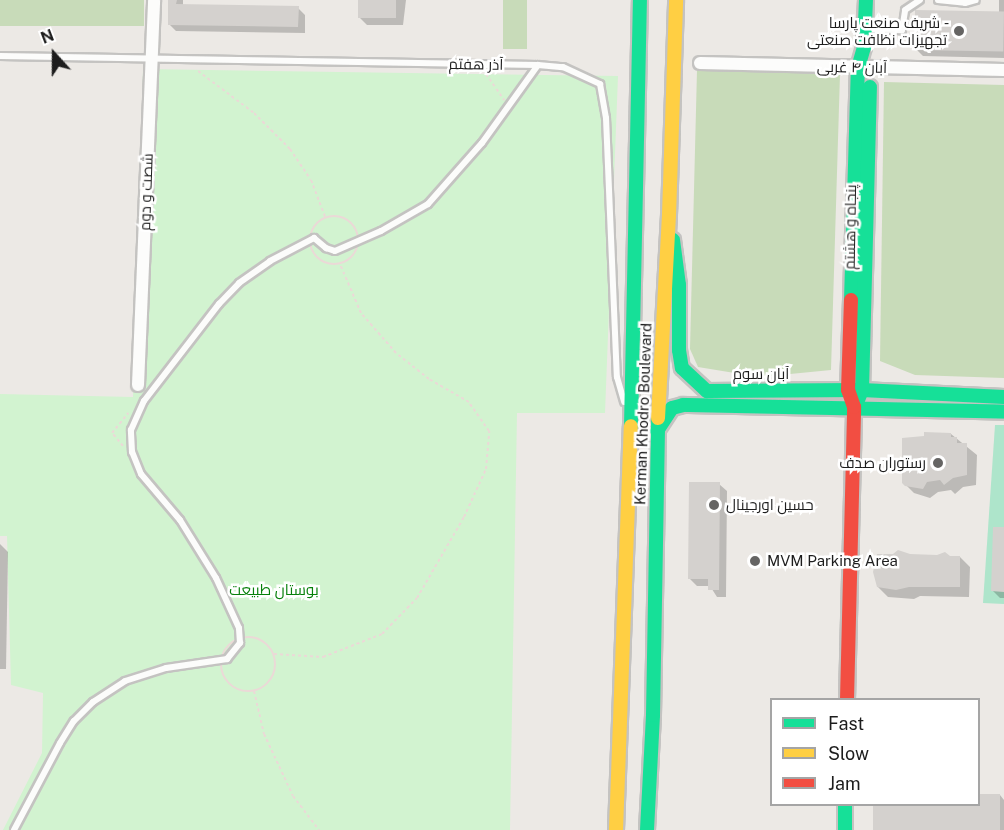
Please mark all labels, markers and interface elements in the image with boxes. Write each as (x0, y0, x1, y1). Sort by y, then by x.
place label: شریف صنعت پارسا - تجهیزات نظافت صنعتی (807, 13, 947, 48)
north arrow (24, 24, 84, 84)
marker: شریف صنعت پارسا - تجهیزات نظافت صنعتی (952, 24, 966, 38)
text: N (38, 26, 57, 48)
street label: آذر هفتم (449, 55, 503, 73)
street label: آبان ۴ غربی (817, 57, 887, 77)
street label: شصت و دوم (136, 153, 156, 231)
street label: پنجاه و هشتم (840, 184, 860, 270)
street label: Kerman Khodro Boulevard (631, 323, 655, 505)
street label: آبان سوم (733, 365, 789, 383)
place label: رستوران صدف (839, 454, 926, 472)
marker: رستوران صدف (931, 456, 945, 470)
place label: حسین اورجینال (726, 496, 813, 514)
marker: حسین اورجینال (707, 498, 721, 512)
place label: MVM Parking Area (767, 552, 898, 570)
marker: MVM Parking Area (748, 554, 762, 568)
park label: بوستان طبیعت (229, 581, 319, 599)
legend (770, 698, 980, 806)
text: Fast (828, 713, 864, 734)
text: Slow (828, 743, 869, 764)
text: Jam (828, 773, 861, 794)

